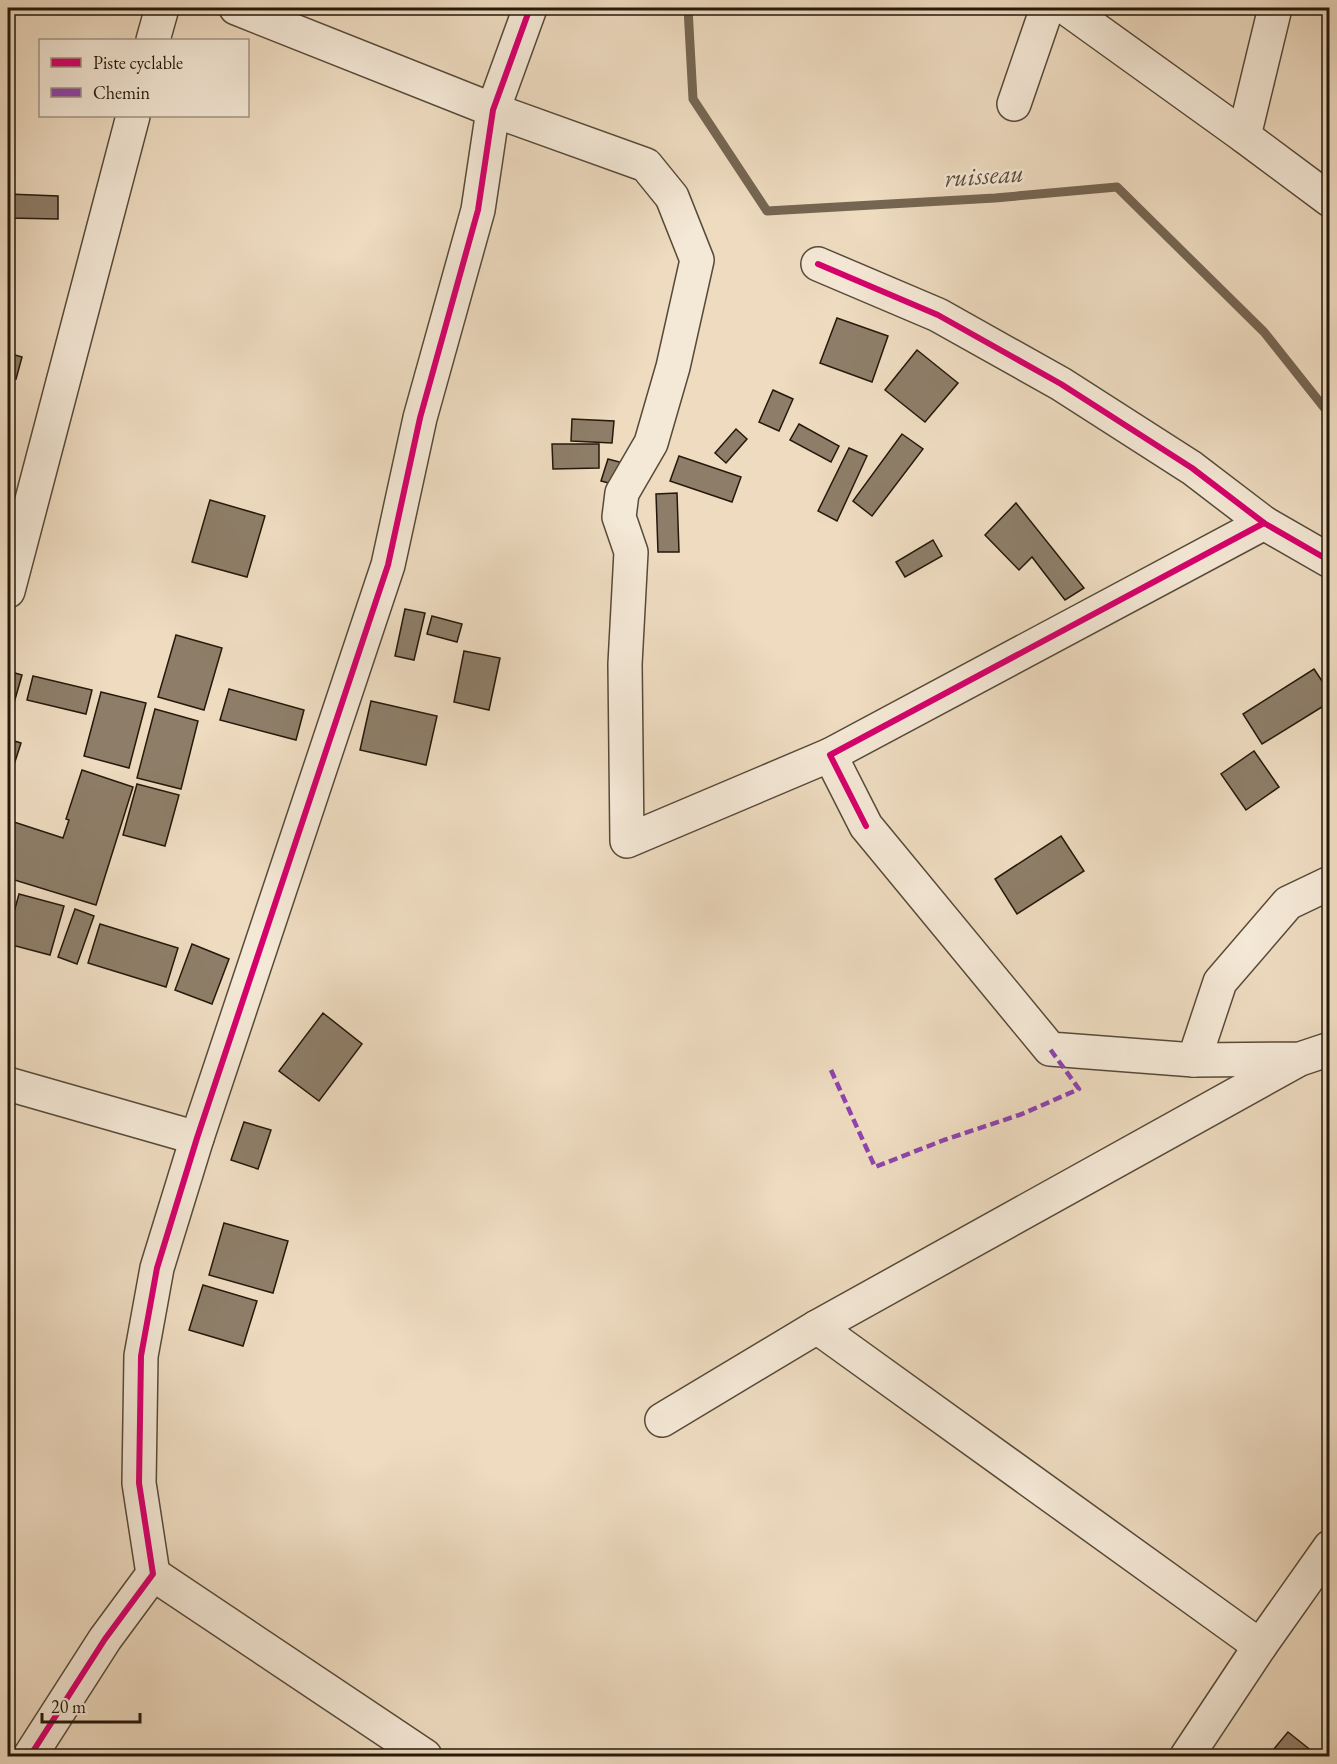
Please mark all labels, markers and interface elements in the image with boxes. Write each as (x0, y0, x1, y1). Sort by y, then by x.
legend (39, 39, 249, 117)
text: Piste cyclable (93, 51, 183, 74)
text: Chemin (93, 81, 150, 104)
water label: ruisseau (943, 155, 1025, 195)
scale bar (42, 1686, 140, 1724)
text: 20 m (51, 1695, 86, 1718)

